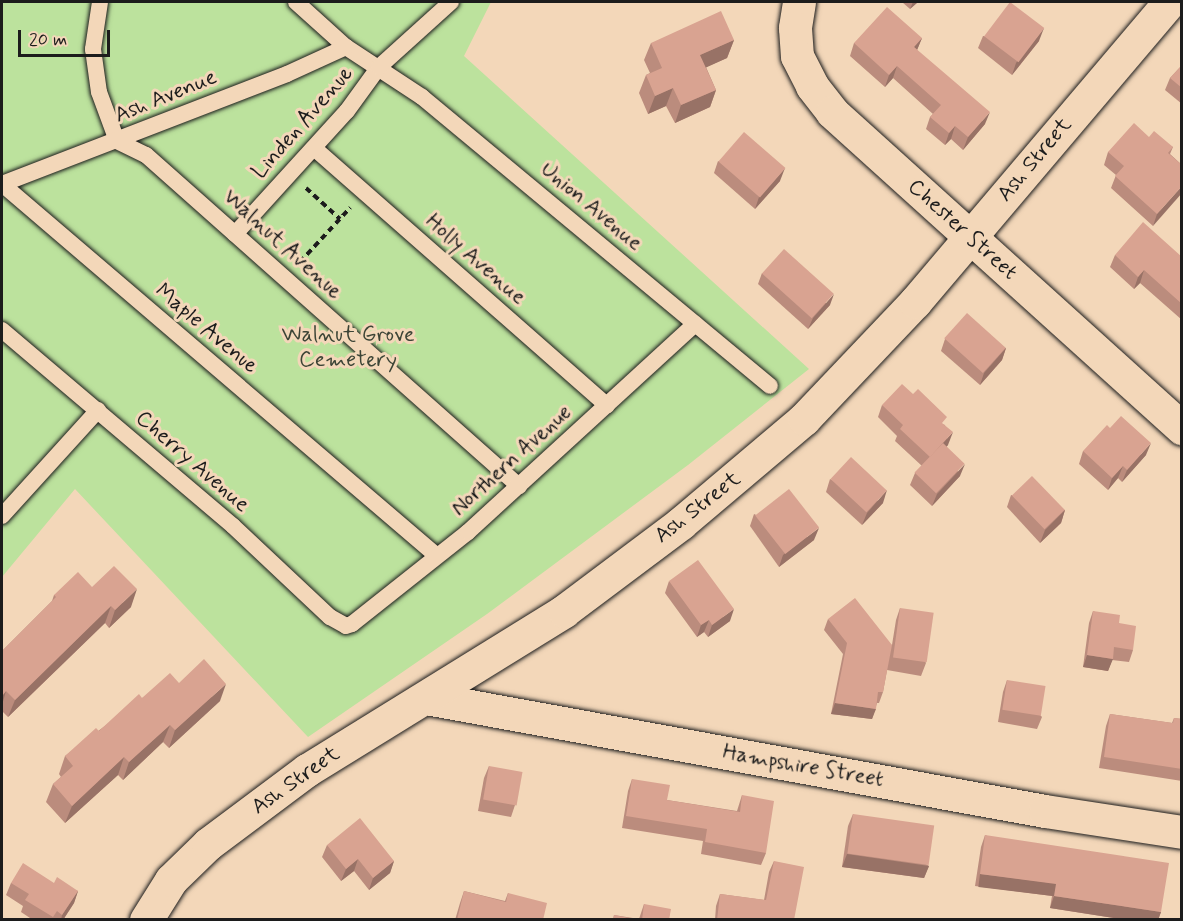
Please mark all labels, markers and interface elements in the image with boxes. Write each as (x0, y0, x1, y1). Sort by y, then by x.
scale bar (21, 18, 112, 56)
text: 20 m (29, 28, 67, 52)
street label: Linden Avenue (248, 62, 358, 184)
street label: Ash Avenue (111, 65, 221, 129)
street label: Ash Street (992, 113, 1078, 207)
street label: Union Avenue (534, 156, 648, 258)
street label: Chester Street (900, 173, 1024, 287)
street label: Walnut Avenue (218, 185, 346, 305)
street label: Holly Avenue (422, 211, 528, 309)
street label: Maple Avenue (148, 277, 264, 381)
park label: Walnut Grove Cemetery (282, 322, 414, 374)
street label: Northern Avenue (445, 398, 579, 524)
street label: Cherry Avenue (129, 405, 255, 519)
street label: Ash Street (650, 466, 746, 550)
street label: Hampshire Street (719, 740, 887, 794)
street label: Ash Street (247, 741, 345, 821)

